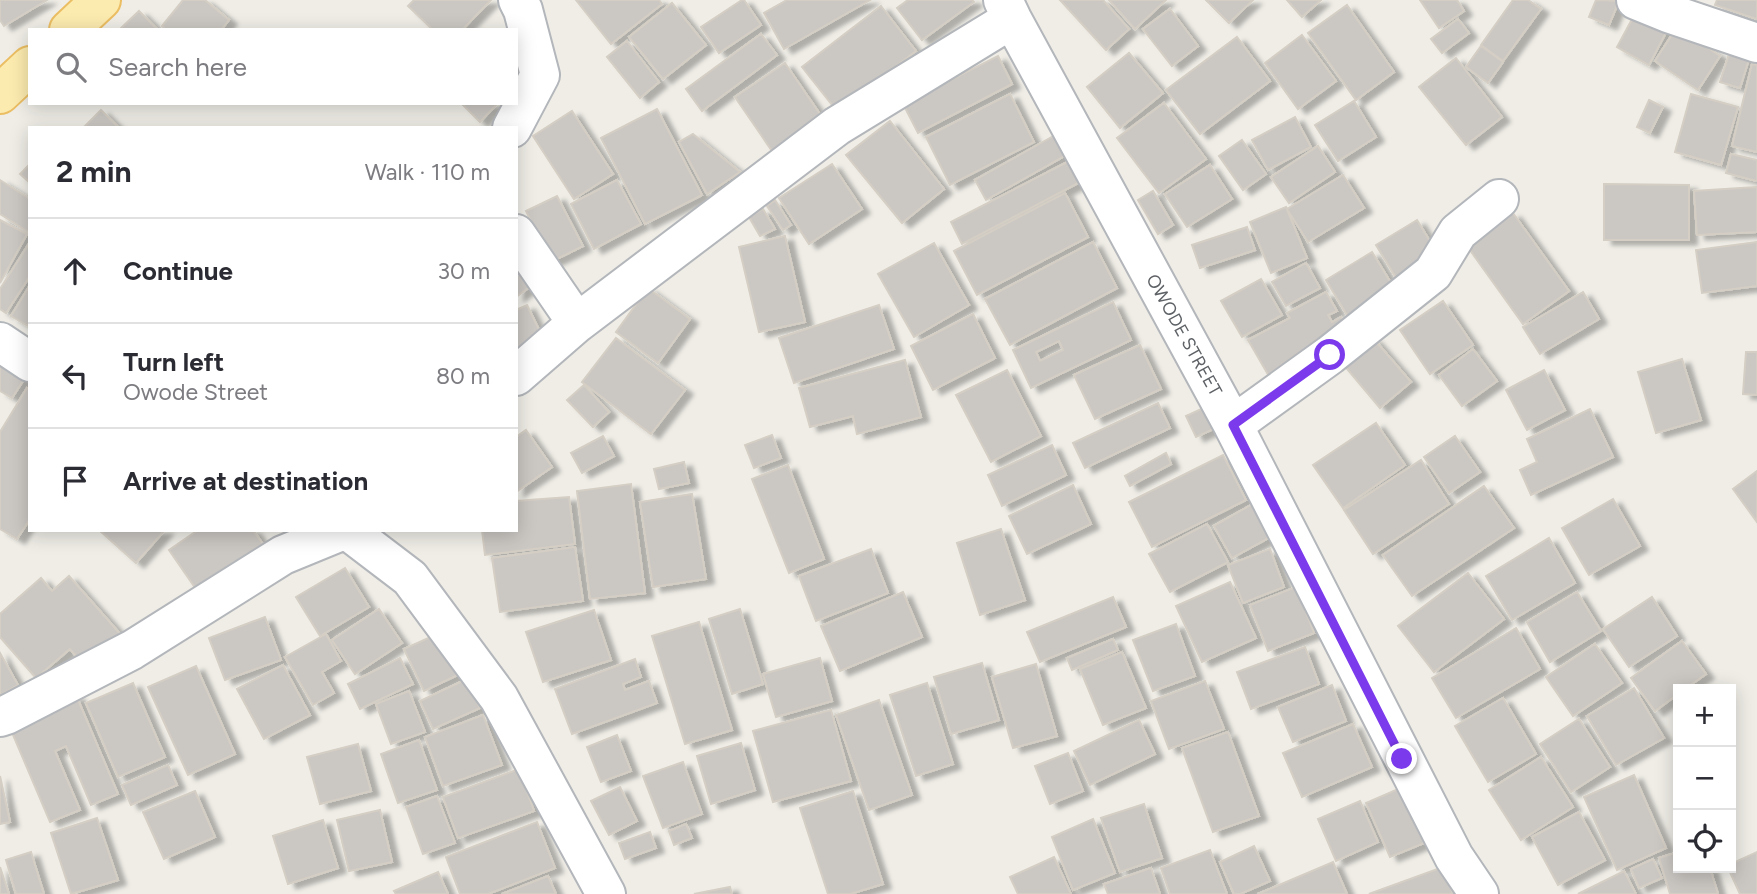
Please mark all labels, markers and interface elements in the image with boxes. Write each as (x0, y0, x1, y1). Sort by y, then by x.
search box (28, 28, 518, 105)
icon: search (52, 48, 90, 86)
text: Search here (108, 51, 247, 83)
text: 2 min (56, 153, 132, 190)
text: Walk · 110 m (365, 158, 490, 186)
icon: ahead (56, 252, 94, 290)
text: Continue (123, 255, 233, 287)
text: 30 m (437, 257, 490, 285)
street label: OWODE STREET (1141, 270, 1227, 400)
route start (1314, 339, 1345, 370)
text: Turn left (123, 346, 224, 378)
icon: left (56, 357, 94, 395)
text: 80 m (436, 362, 490, 390)
text: Owode Street (123, 378, 268, 406)
icon: arrive (56, 462, 94, 500)
text: Arrive at destination (123, 465, 368, 497)
map controls (1673, 684, 1736, 873)
button: + (1673, 684, 1736, 747)
route end (1386, 743, 1417, 774)
button: − (1673, 747, 1736, 810)
button: locate (1673, 810, 1736, 873)

